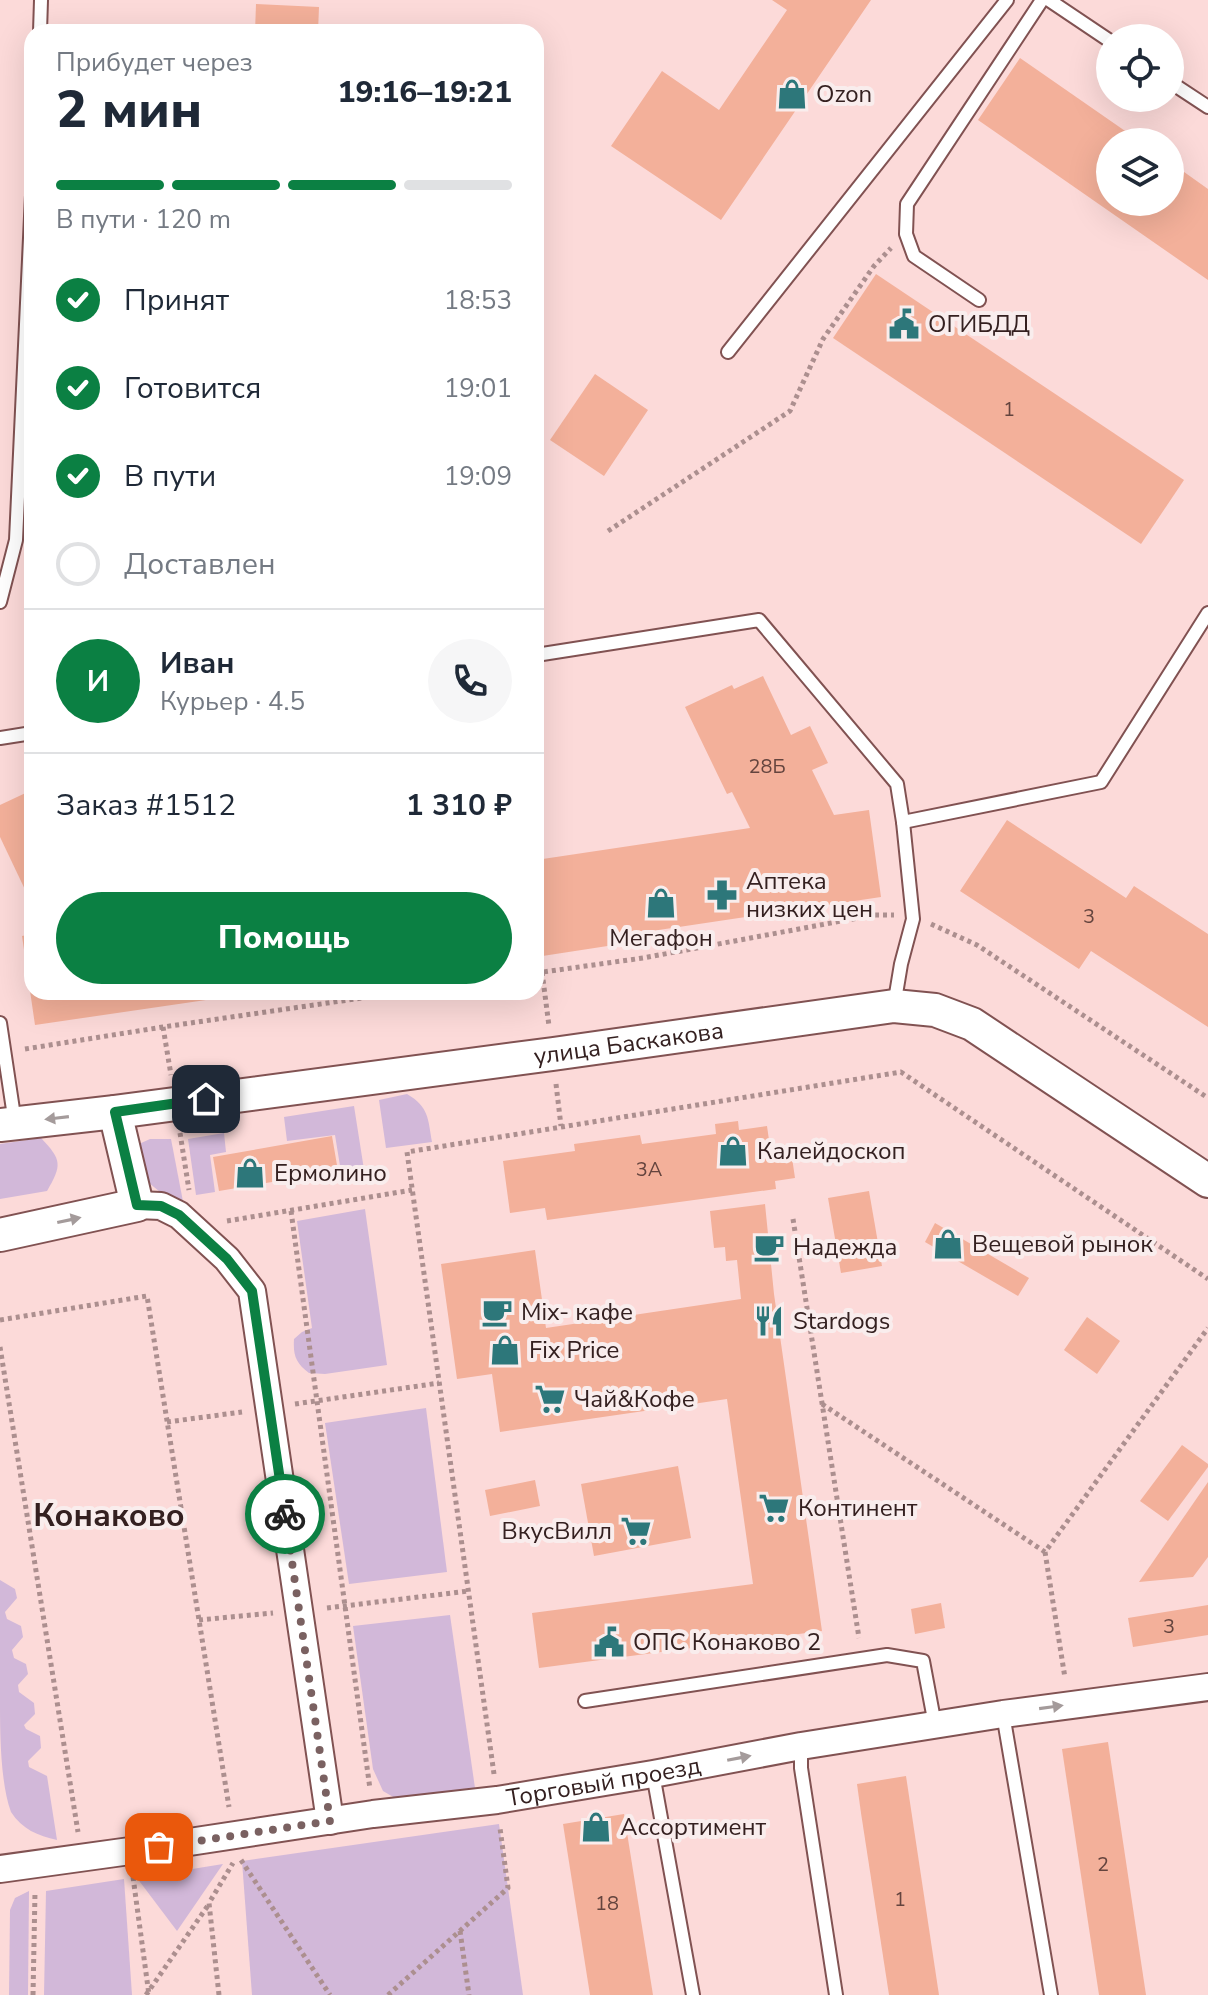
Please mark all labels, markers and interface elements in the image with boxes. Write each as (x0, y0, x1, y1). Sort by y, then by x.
map controls (1096, 24, 1184, 216)
button: locate (1096, 24, 1184, 112)
text: Прибудет через (56, 45, 253, 80)
text: 19:16–19:21 (337, 72, 512, 113)
text: 2 мин (56, 74, 202, 145)
shop icon: Ozon (775, 77, 809, 111)
place label: Ozon (816, 78, 872, 110)
button: layers (1096, 128, 1184, 216)
text: В пути · 120 m (56, 202, 231, 237)
icon: check (56, 278, 100, 322)
text: Принят (124, 280, 229, 321)
text: 18:53 (444, 283, 512, 318)
public building icon: ОГИБДД (887, 307, 921, 341)
place label: ОГИБДД (928, 308, 1030, 340)
icon: check (56, 366, 100, 410)
text: Готовится (124, 368, 261, 409)
text: 19:01 (444, 371, 512, 406)
house number: 1 (1003, 396, 1015, 423)
icon: check (56, 454, 100, 498)
text: В пути (124, 456, 216, 497)
text: 19:09 (444, 459, 512, 494)
text: Доставлен (124, 544, 276, 585)
button: phone (428, 639, 512, 723)
text: Иван (160, 643, 235, 684)
text: И (87, 661, 109, 702)
text: Курьер · 4.5 (160, 684, 305, 719)
house number: 28Б (748, 753, 786, 780)
text: Заказ #1512 (56, 785, 236, 826)
text: 1 310 ₽ (406, 785, 512, 826)
place label: Аптека низких цен (746, 865, 873, 925)
pharmacy icon: Аптека низких цен (705, 878, 739, 912)
shop icon: Мегафон (644, 886, 678, 920)
button: Помощь (56, 892, 512, 984)
house number: 3 (1083, 903, 1095, 930)
place label: Мегафон (609, 922, 713, 954)
street label: улица Баскакова (532, 1014, 726, 1072)
pin (172, 1065, 240, 1133)
icon: home (184, 1077, 228, 1121)
one-way arrow (44, 1112, 69, 1125)
shop icon: Калейдоскоп (716, 1134, 750, 1168)
place label: Калейдоскоп (757, 1135, 906, 1167)
shop icon: Ермолино (233, 1156, 267, 1190)
house number: 3А (636, 1156, 663, 1183)
place label: Ермолино (274, 1157, 387, 1189)
one-way arrow (56, 1213, 81, 1226)
shop icon: Вещевой рынок (931, 1227, 965, 1261)
place label: Вещевой рынок (972, 1228, 1153, 1260)
cafe icon: Надежда (752, 1230, 786, 1264)
place label: Надежда (793, 1231, 897, 1263)
cafe icon: Mix- кафе (480, 1295, 514, 1329)
place label: Mix- кафе (521, 1296, 633, 1328)
restaurant icon: Stardogs (752, 1304, 786, 1338)
place label: Stardogs (793, 1305, 890, 1337)
shop icon: Fix Price (488, 1333, 522, 1367)
place label: Fix Price (529, 1334, 619, 1366)
supermarket icon: Чай&Кофе (533, 1382, 567, 1416)
place label: Чай&Кофе (574, 1383, 695, 1415)
courier (245, 1474, 325, 1554)
supermarket icon: Континент (757, 1491, 791, 1525)
icon: bike (263, 1492, 307, 1536)
place label: Континент (798, 1492, 918, 1524)
district label: Конаково (33, 1494, 185, 1537)
supermarket icon: ВкусВилл (619, 1514, 653, 1548)
place label: ВкусВилл (502, 1515, 612, 1547)
house number: 3 (1163, 1613, 1175, 1640)
public building icon: ОПС Конаково 2 (592, 1625, 626, 1659)
place label: ОПС Конаково 2 (633, 1626, 821, 1658)
one-way arrow (1039, 1700, 1064, 1713)
street label: Торговый проезд (504, 1749, 703, 1814)
one-way arrow (727, 1752, 752, 1764)
shop icon: Ассортимент (579, 1810, 613, 1844)
place label: Ассортимент (620, 1811, 767, 1843)
pin (125, 1813, 193, 1881)
icon: bag (137, 1825, 181, 1869)
house number: 2 (1097, 1851, 1109, 1878)
house number: 1 (894, 1886, 906, 1913)
house number: 18 (595, 1890, 619, 1917)

